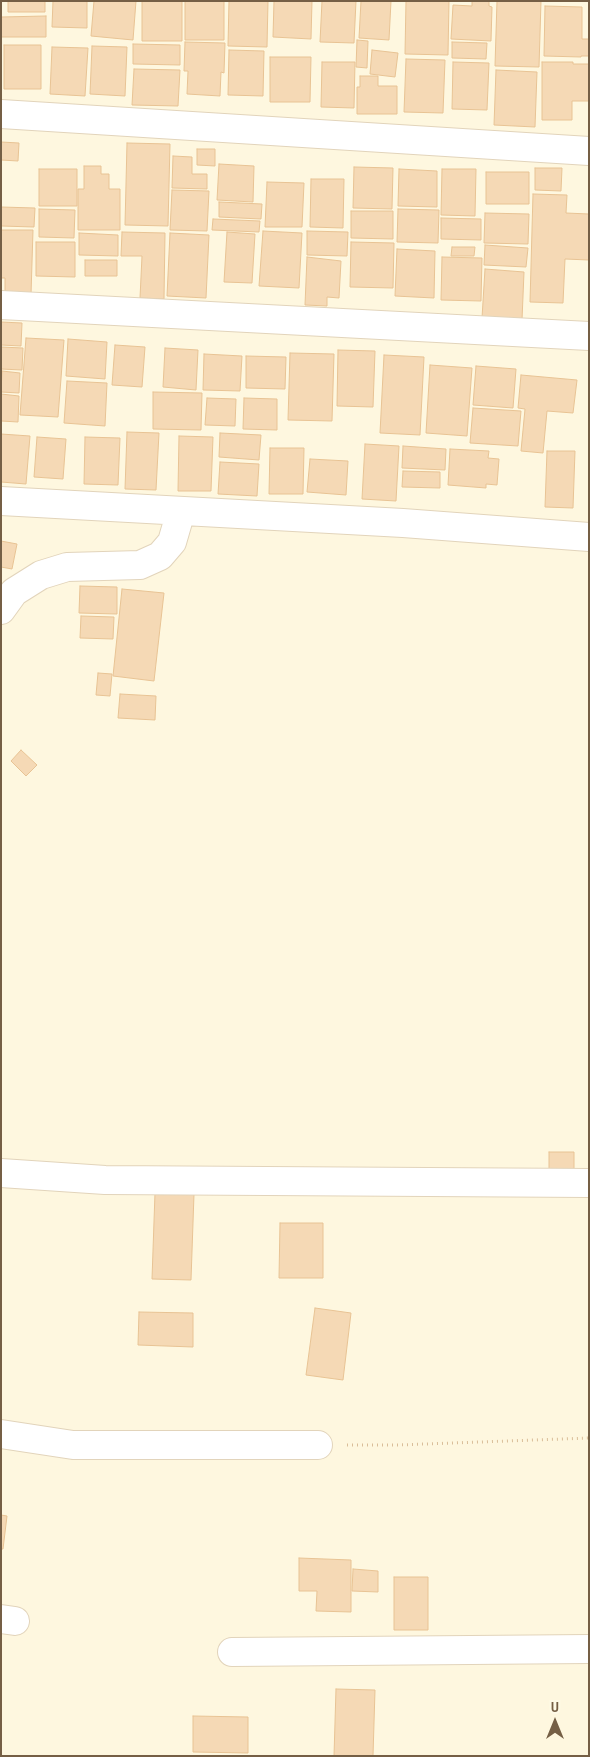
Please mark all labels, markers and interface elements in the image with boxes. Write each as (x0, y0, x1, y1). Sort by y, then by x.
north arrow (530, 1697, 580, 1747)
text: U (551, 1698, 559, 1716)

